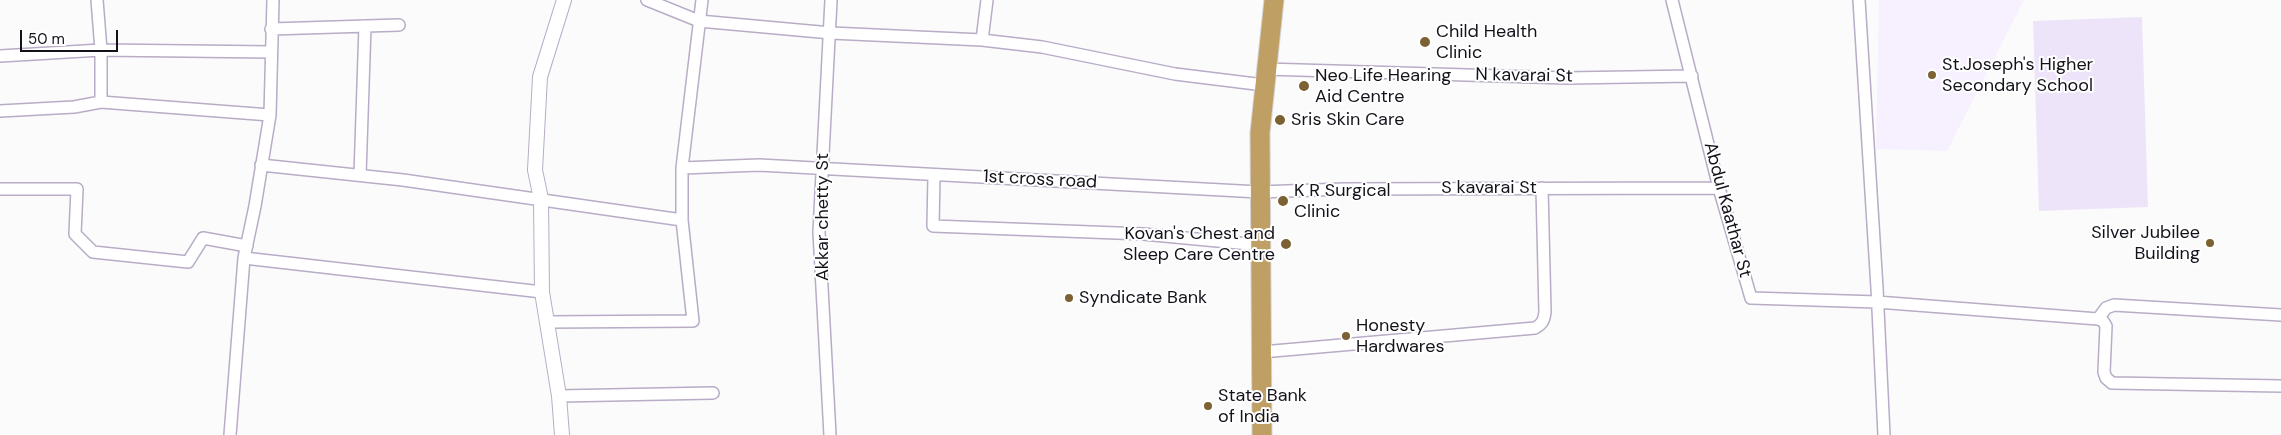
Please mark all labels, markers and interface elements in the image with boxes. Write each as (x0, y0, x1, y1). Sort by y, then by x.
scale bar (22, 20, 120, 52)
place label: Child Health Clinic (1436, 21, 1537, 64)
text: 50 m (28, 29, 65, 49)
marker: Child Health Clinic (1418, 35, 1432, 49)
place label: St.Joseph's Higher Secondary School (1942, 54, 2093, 96)
street label: N kavarai St (1475, 64, 1573, 88)
place label: Neo Life Hearing Aid Centre (1315, 65, 1451, 108)
marker: St.Joseph's Higher Secondary School (1926, 69, 1938, 81)
marker: Neo Life Hearing Aid Centre (1297, 79, 1311, 93)
place label: Sris Skin Care (1291, 109, 1404, 131)
marker: Sris Skin Care (1273, 113, 1287, 127)
street label: Abdul Kaathar St (1699, 140, 1755, 280)
street label: Akkar chetty St (812, 153, 834, 281)
street label: 1st cross road (982, 166, 1098, 194)
street label: S kavarai St (1441, 177, 1537, 199)
place label: K R Surgical Clinic (1294, 180, 1390, 222)
marker: K R Surgical Clinic (1276, 194, 1290, 208)
place label: Silver Jubilee Building (2091, 222, 2200, 264)
place label: Kovan's Chest and Sleep Care Centre (1123, 223, 1275, 266)
marker: Kovan's Chest and Sleep Care Centre (1279, 237, 1293, 251)
marker: Silver Jubilee Building (2204, 237, 2216, 249)
place label: Syndicate Bank (1079, 287, 1207, 309)
marker: Syndicate Bank (1063, 292, 1075, 304)
place label: Honesty Hardwares (1356, 315, 1444, 358)
marker: Honesty Hardwares (1340, 330, 1352, 342)
place label: State Bank of India (1218, 385, 1307, 428)
marker: State Bank of India (1202, 400, 1214, 412)

